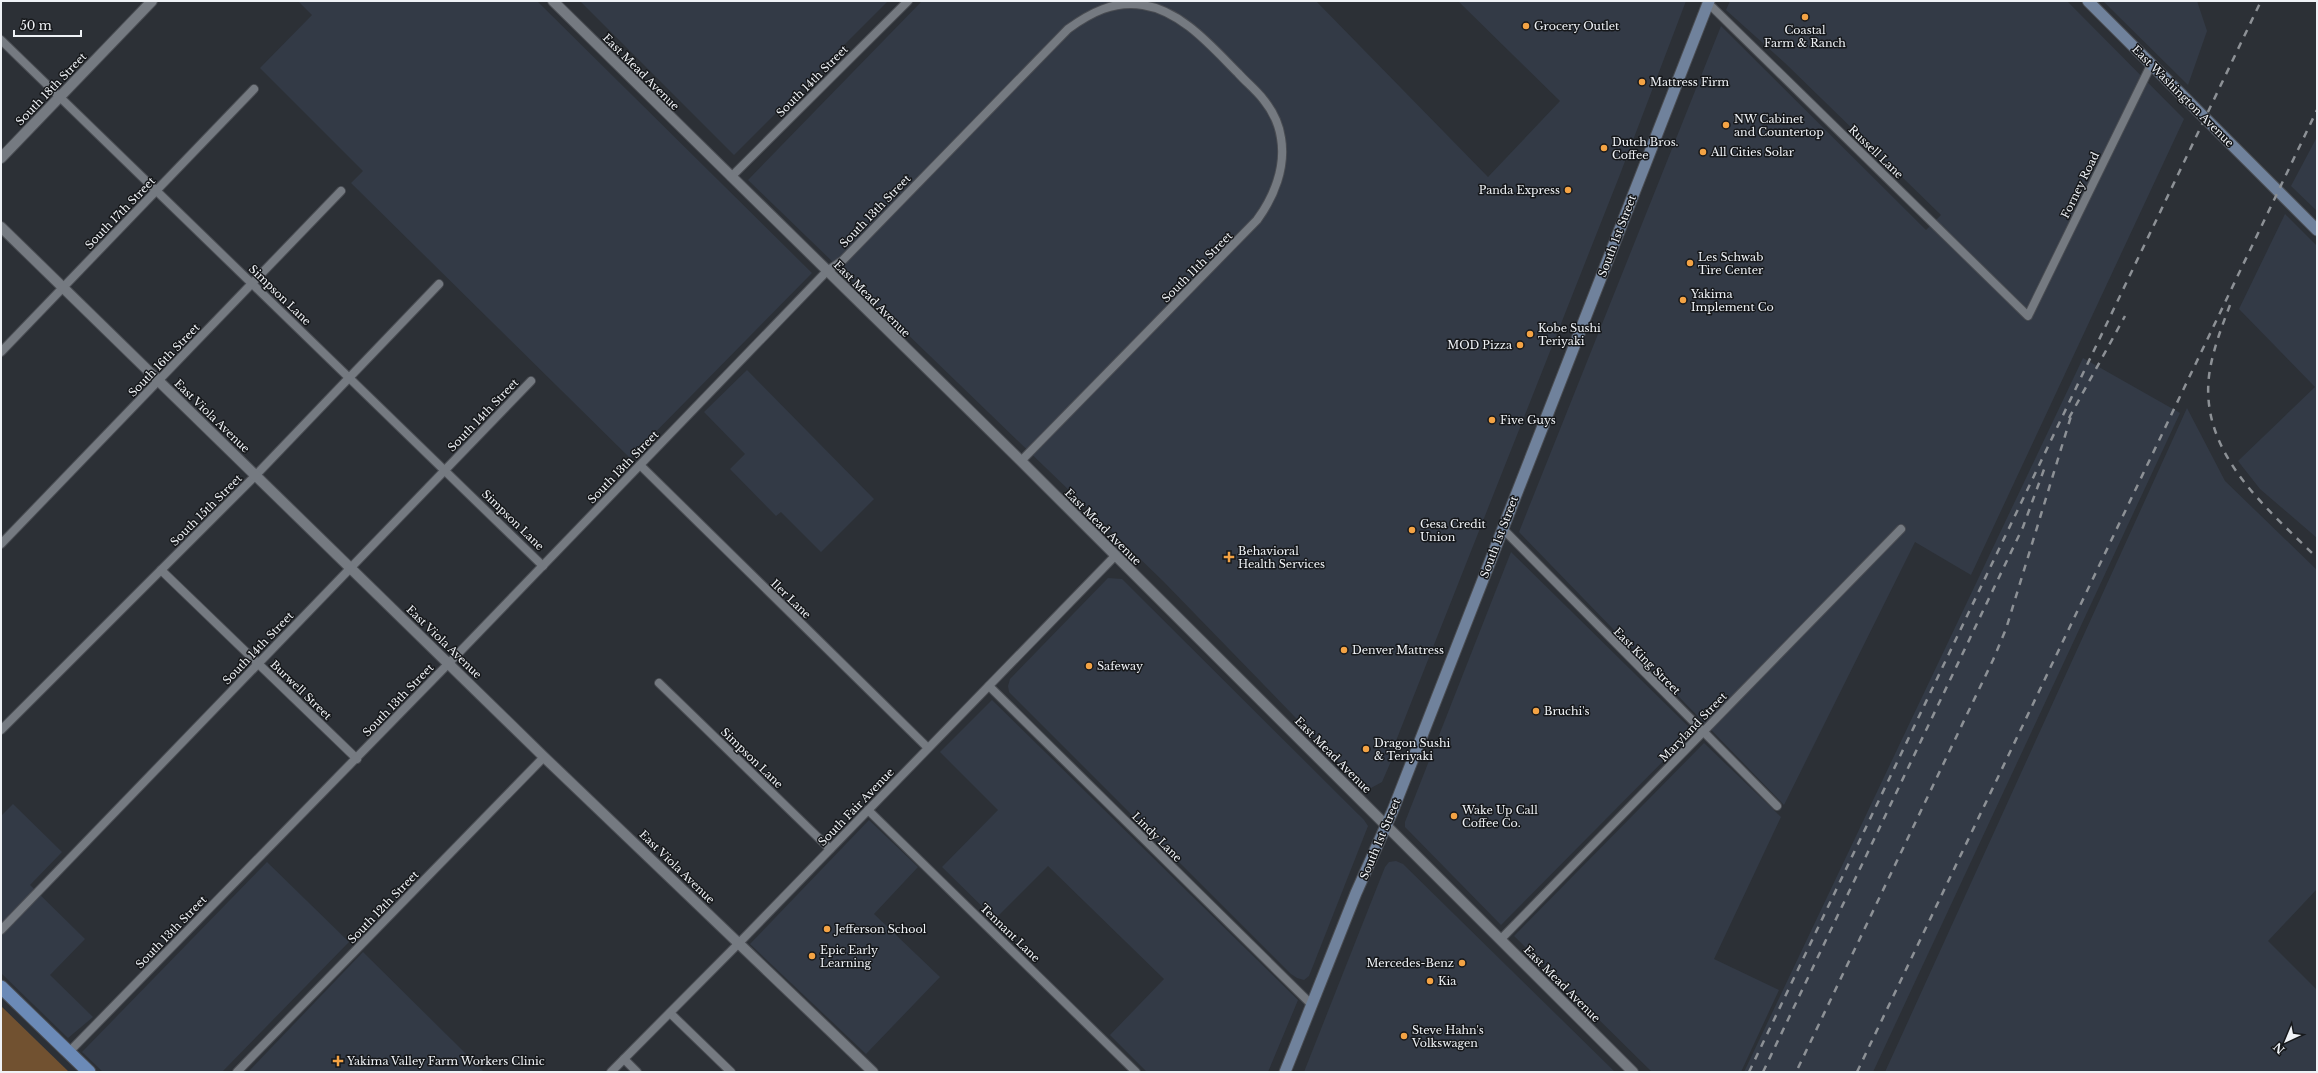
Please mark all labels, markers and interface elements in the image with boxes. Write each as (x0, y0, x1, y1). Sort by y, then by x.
scale bar (14, 12, 81, 38)
marker: Coastal Farm & Ranch (1800, 12, 1810, 22)
text: 50 m (20, 18, 52, 33)
place label: Grocery Outlet (1534, 19, 1620, 33)
marker: Grocery Outlet (1521, 21, 1531, 31)
place label: Coastal Farm & Ranch (1764, 23, 1846, 50)
street label: East Mead Avenue (600, 31, 682, 113)
street label: South 14th Street (773, 42, 851, 120)
street label: East Washington Avenue (2129, 42, 2237, 150)
street label: South 18th Street (13, 49, 90, 128)
place label: Mattress Firm (1650, 75, 1729, 89)
marker: Mattress Firm (1637, 77, 1647, 87)
place label: NW Cabinet and Countertop (1734, 112, 1824, 139)
marker: NW Cabinet and Countertop (1721, 120, 1731, 130)
street label: Russell Lane (1846, 122, 1906, 182)
place label: Dutch Bros. Coffee (1612, 135, 1679, 162)
marker: Dutch Bros. Coffee (1599, 143, 1609, 153)
place label: All Cities Solar (1710, 145, 1795, 159)
marker: All Cities Solar (1698, 147, 1708, 157)
street label: Forney Road (2058, 149, 2102, 221)
street label: South 13th Street (837, 171, 914, 250)
street label: South 17th Street (82, 173, 159, 252)
place label: Panda Express (1479, 183, 1560, 197)
marker: Panda Express (1563, 185, 1573, 195)
street label: South 1st Street (1595, 192, 1639, 279)
street label: South 11th Street (1159, 228, 1236, 305)
place label: Les Schwab Tire Center (1698, 250, 1764, 277)
street label: East Mead Avenue (831, 258, 913, 340)
marker: Les Schwab Tire Center (1685, 258, 1695, 268)
street label: Simpson Lane (246, 262, 314, 328)
place label: Yakima Implement Co (1690, 287, 1774, 314)
marker: Yakima Implement Co (1678, 295, 1688, 305)
street label: South 16th Street (125, 320, 203, 400)
place label: Kobe Sushi Teriyaki (1538, 321, 1601, 348)
marker: Kobe Sushi Teriyaki (1525, 329, 1535, 339)
place label: MOD Pizza (1447, 338, 1513, 352)
marker: MOD Pizza (1515, 340, 1525, 350)
street label: South 14th Street (445, 375, 522, 454)
street label: East Viola Avenue (171, 376, 253, 456)
place label: Five Guys (1500, 413, 1556, 427)
marker: Five Guys (1487, 415, 1497, 425)
street label: South 13th Street (585, 427, 662, 506)
street label: South 15th Street (167, 471, 245, 549)
street label: East Mead Avenue (1062, 486, 1144, 568)
street label: Simpson Lane (479, 487, 547, 553)
street label: South 1st Street (1477, 493, 1521, 580)
place label: Gesa Credit Union (1420, 517, 1486, 544)
marker: Gesa Credit Union (1407, 525, 1417, 535)
place label: Behavioral Health Services (1238, 544, 1325, 571)
marker: Behavioral Health Services (1223, 551, 1235, 563)
street label: Iler Lane (768, 576, 814, 622)
street label: East Viola Avenue (403, 602, 485, 682)
street label: South 14th Street (220, 608, 297, 687)
street label: East King Street (1611, 625, 1684, 698)
place label: Denver Mattress (1352, 643, 1444, 657)
marker: Denver Mattress (1339, 645, 1349, 655)
street label: Burwell Street (267, 657, 335, 723)
place label: Safeway (1097, 659, 1143, 673)
street label: South 13th Street (360, 660, 437, 739)
marker: Safeway (1084, 661, 1094, 671)
street label: Maryland Street (1656, 689, 1730, 765)
place label: Bruchi's (1544, 704, 1590, 718)
marker: Bruchi's (1531, 706, 1541, 716)
street label: East Mead Avenue (1292, 714, 1374, 796)
street label: Simpson Lane (718, 725, 786, 791)
place label: Dragon Sushi & Teriyaki (1374, 736, 1451, 763)
marker: Dragon Sushi & Teriyaki (1361, 744, 1371, 754)
street label: South Fair Avenue (815, 765, 897, 849)
street label: South 1st Street (1357, 796, 1404, 882)
place label: Wake Up Call Coffee Co. (1461, 803, 1538, 830)
street label: Lindy Lane (1129, 809, 1185, 865)
marker: Wake Up Call Coffee Co. (1449, 811, 1459, 821)
street label: East Viola Avenue (636, 827, 718, 907)
street label: South 12th Street (345, 867, 422, 946)
street label: South 13th Street (133, 892, 210, 971)
street label: Tennant Lane (977, 901, 1043, 965)
place label: Jefferson School (833, 922, 927, 936)
marker: Jefferson School (822, 924, 832, 934)
place label: Epic Early Learning (820, 943, 878, 970)
street label: East Mead Avenue (1521, 943, 1603, 1025)
marker: Epic Early Learning (807, 951, 817, 961)
place label: Mercedes-Benz (1367, 956, 1454, 970)
marker: Mercedes-Benz (1457, 958, 1467, 968)
place label: Kia (1438, 974, 1457, 988)
marker: Kia (1425, 976, 1435, 986)
north arrow (2266, 1021, 2306, 1061)
place label: Steve Hahn's Volkswagen (1411, 1023, 1484, 1050)
marker: Steve Hahn's Volkswagen (1399, 1031, 1409, 1041)
text: N (2270, 1039, 2288, 1057)
place label: Yakima Valley Farm Workers Clinic (346, 1054, 545, 1068)
marker: Yakima Valley Farm Workers Clinic (332, 1055, 344, 1067)

